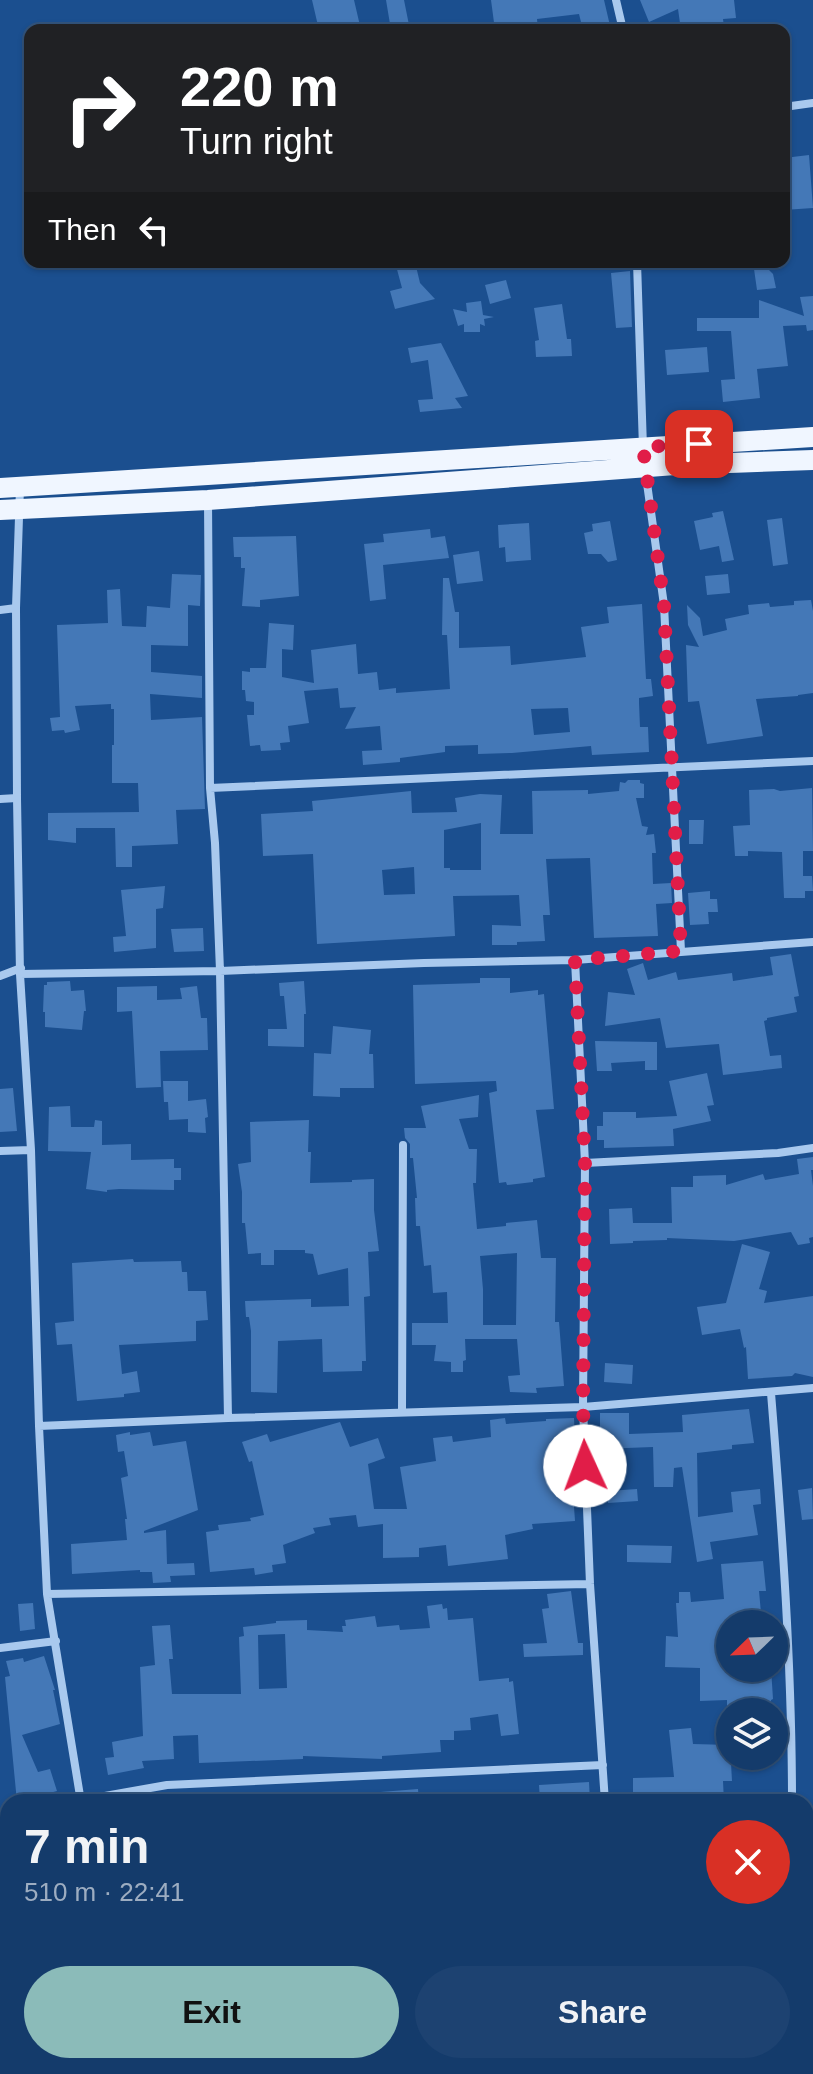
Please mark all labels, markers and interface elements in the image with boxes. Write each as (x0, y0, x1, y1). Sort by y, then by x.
text: 220 m (180, 55, 339, 118)
icon: right (48, 56, 152, 160)
text: Turn right (180, 121, 333, 162)
icon: left (132, 208, 176, 252)
text: Then (48, 213, 116, 246)
pin (665, 410, 733, 478)
icon: arrive (677, 422, 721, 466)
position arrow (543, 1424, 627, 1508)
north arrow (716, 1610, 788, 1682)
map controls (716, 1610, 788, 1770)
button: layers (716, 1698, 788, 1770)
text: 7 min (24, 1820, 149, 1873)
button: close (706, 1820, 790, 1904)
text: 510 m · 22:41 (24, 1877, 184, 1907)
button: Exit (24, 1966, 399, 2058)
button: Share (415, 1966, 790, 2058)

